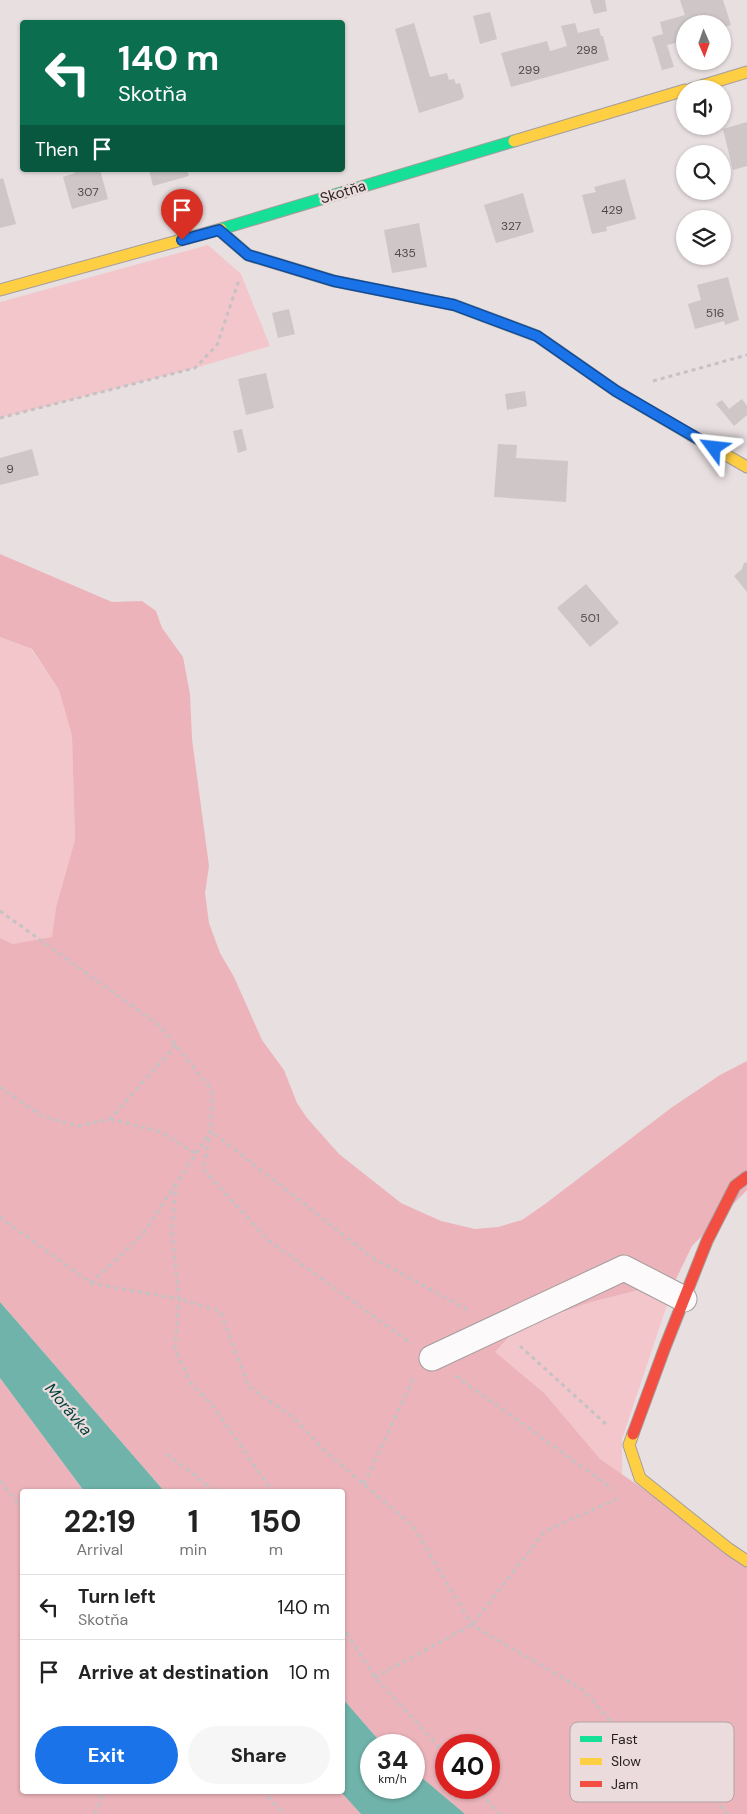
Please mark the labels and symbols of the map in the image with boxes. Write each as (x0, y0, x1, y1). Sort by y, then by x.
north arrow (676, 15, 731, 70)
house number: 298 (576, 42, 598, 58)
house number: 299 (518, 62, 540, 78)
street label: Skotňa (318, 176, 368, 208)
house number: 307 (77, 184, 99, 200)
pin (161, 189, 203, 240)
house number: 429 (601, 202, 623, 218)
house number: 327 (501, 218, 521, 234)
house number: 435 (394, 245, 416, 261)
house number: 516 (706, 305, 724, 321)
position arrow (687, 421, 739, 473)
house number: 9 (6, 461, 14, 477)
house number: 501 (580, 610, 600, 626)
water label: Morávka (40, 1379, 97, 1440)
legend (570, 1722, 734, 1802)
text: Fast (611, 1730, 638, 1748)
speed limit sign: 40 (435, 1734, 500, 1799)
text: Slow (611, 1752, 641, 1770)
text: Jam (611, 1775, 638, 1793)

